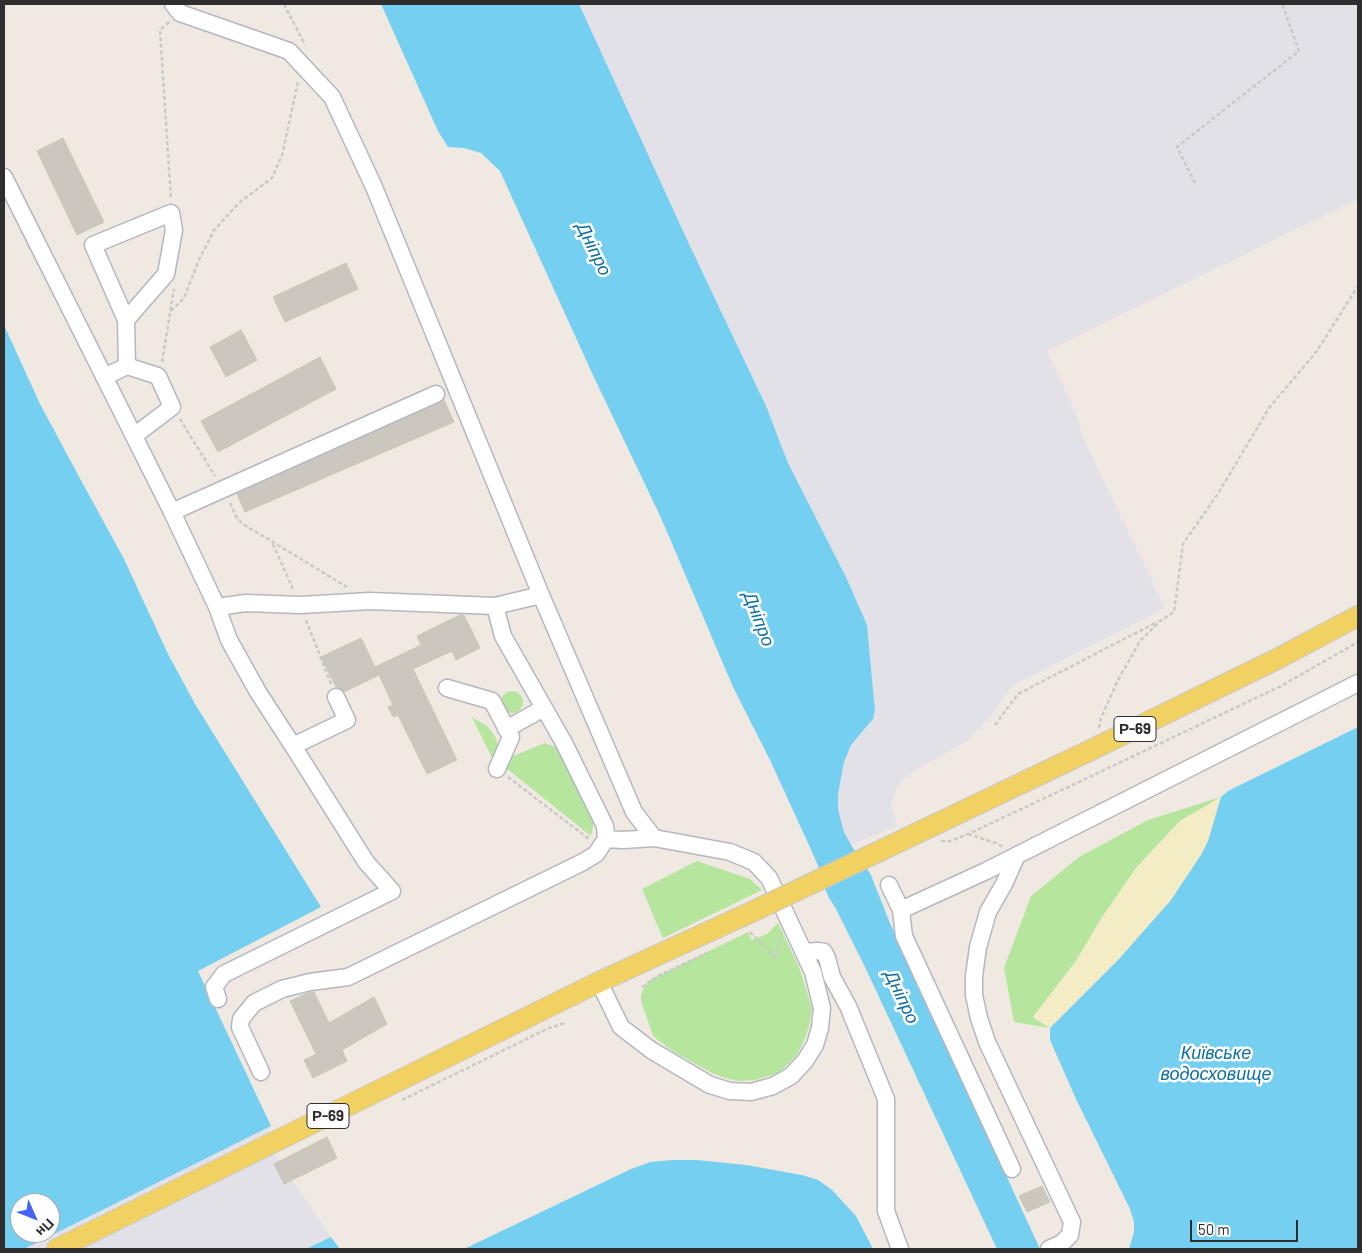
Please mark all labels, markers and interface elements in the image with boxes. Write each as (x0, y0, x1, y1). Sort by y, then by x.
water label: Дніпро (572, 219, 616, 279)
water label: Дніпро (739, 589, 779, 649)
road number: Р-69 (1114, 716, 1156, 742)
water label: Дніпро (880, 967, 924, 1027)
water label: Київське водосховище (1160, 1042, 1272, 1084)
road number: Р-69 (307, 1104, 349, 1128)
north arrow (10, 1193, 60, 1243)
scale bar (1192, 1210, 1300, 1242)
text: Пн (33, 1216, 58, 1241)
text: 50 m (1198, 1220, 1230, 1238)

